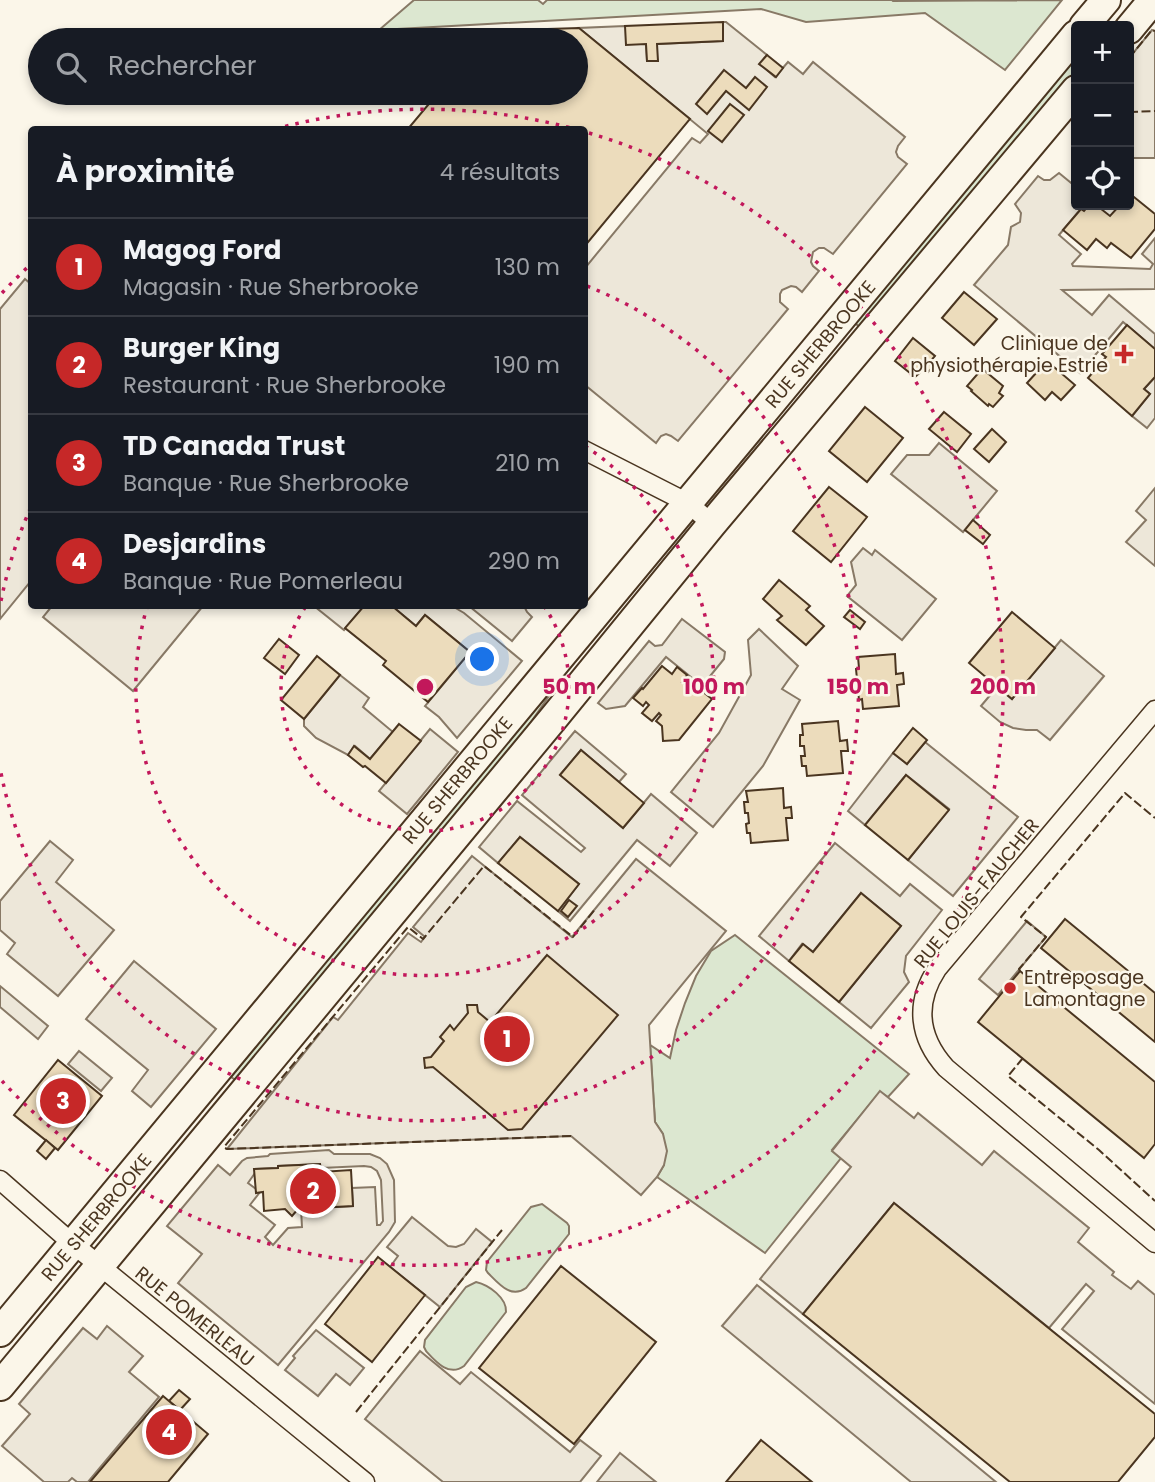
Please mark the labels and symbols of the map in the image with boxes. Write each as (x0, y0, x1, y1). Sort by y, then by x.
street label: RUE SHERBROOKE (759, 275, 882, 414)
place label: Clinique de physiothérapie Estrie (910, 330, 1108, 379)
marker: Clinique de physiothérapie Estrie (1114, 344, 1134, 364)
your location (465, 642, 499, 676)
text: 50 m (542, 672, 596, 701)
text: 100 m (683, 672, 745, 701)
text: 150 m (827, 672, 889, 701)
text: 200 m (970, 672, 1036, 701)
centre of rings (413, 675, 437, 699)
street label: RUE SHERBROOKE (396, 711, 519, 850)
street label: RUE LOUIS-FAUCHER (907, 813, 1045, 974)
place label: Entreposage Lamontagne (1024, 964, 1146, 1013)
marker: Entreposage Lamontagne (1002, 980, 1018, 996)
pin: 1 (484, 1013, 530, 1065)
pin: 3 (40, 1075, 86, 1127)
street label: RUE SHERBROOKE (35, 1148, 158, 1287)
pin: 2 (290, 1165, 336, 1217)
street label: RUE POMERLEAU (129, 1260, 260, 1373)
pin: 4 (146, 1406, 192, 1458)

